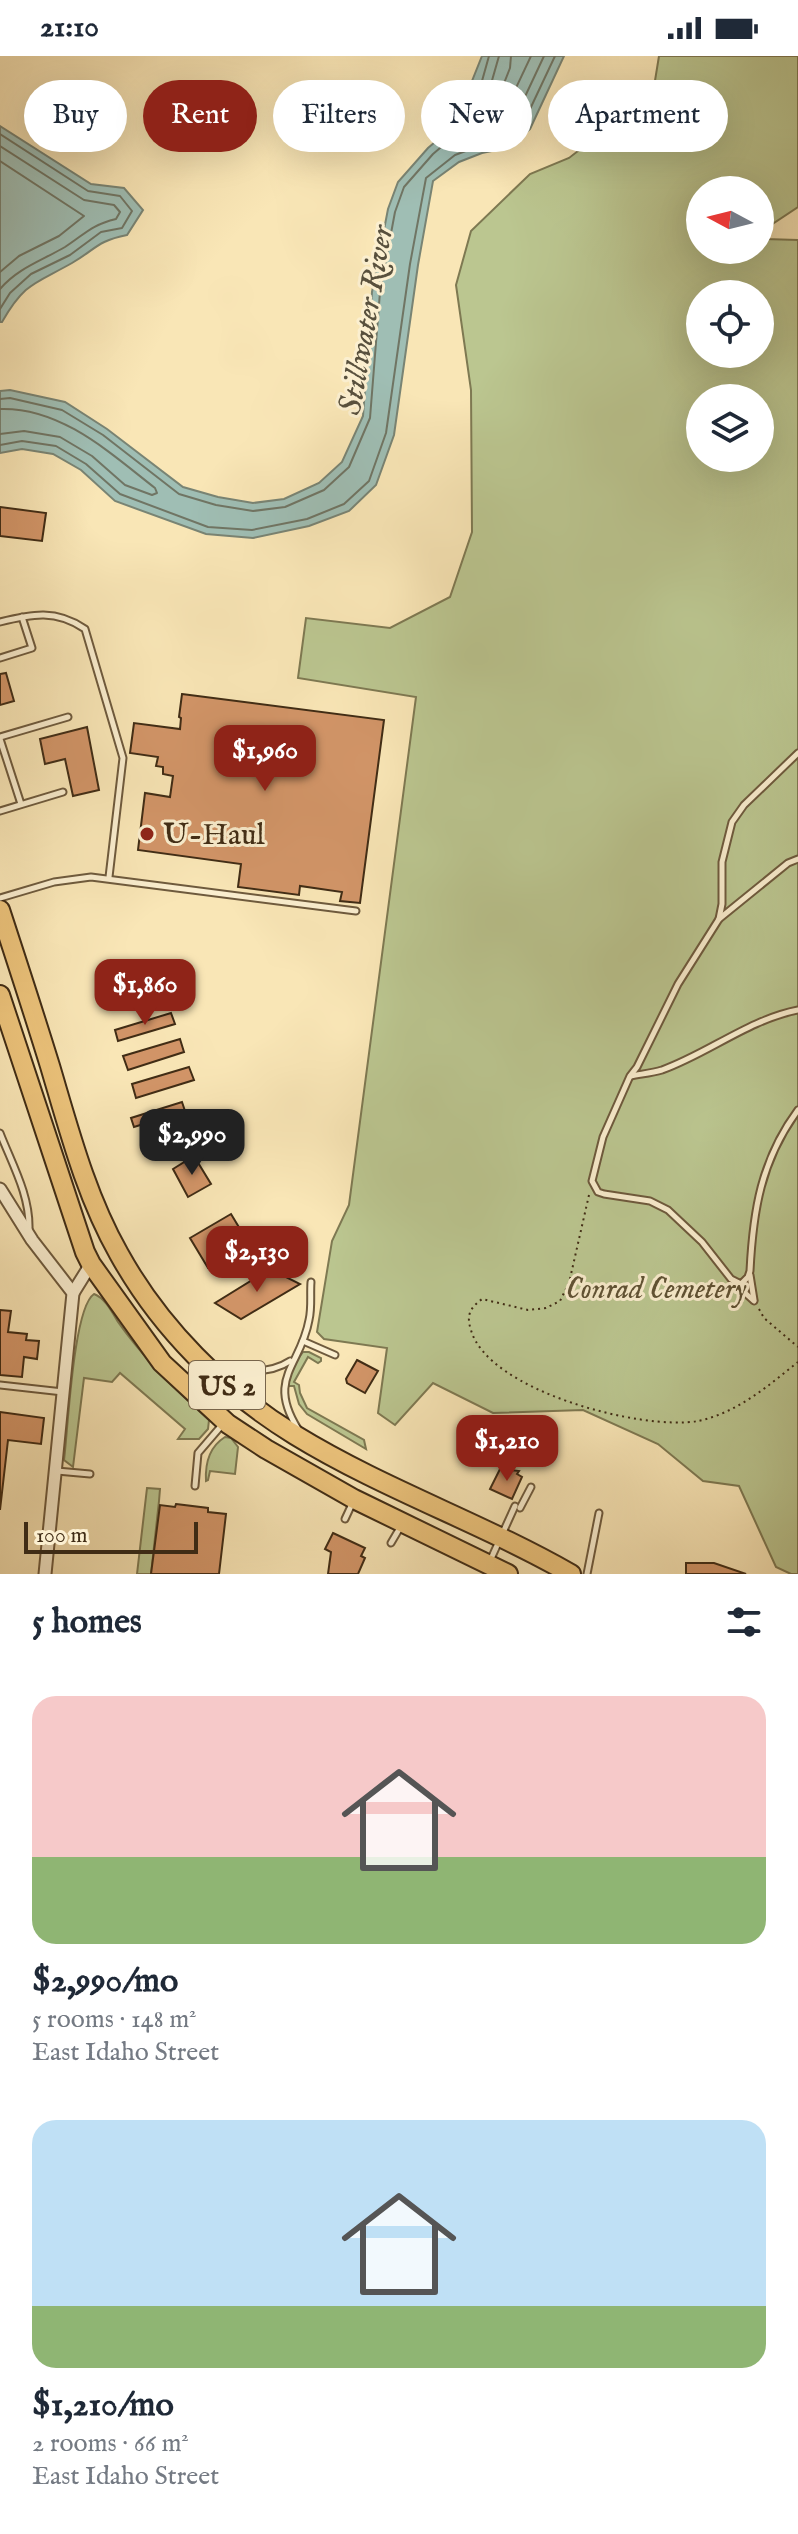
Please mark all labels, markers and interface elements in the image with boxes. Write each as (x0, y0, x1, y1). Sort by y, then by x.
text: 21:10 (40, 9, 99, 47)
chip: Buy (24, 80, 127, 152)
chip: Rent (143, 80, 257, 152)
chip: Filters (273, 80, 405, 152)
chip: New (421, 80, 532, 152)
chip: Apartment (548, 80, 728, 152)
north arrow (686, 176, 774, 264)
map controls (686, 176, 774, 472)
water label: Stillwater River (331, 220, 405, 418)
button: locate (686, 280, 774, 368)
button: layers (686, 384, 774, 472)
pin: $1,960 (200, 725, 330, 793)
text: $1,960 (232, 734, 298, 767)
place label: U-Haul (163, 817, 266, 855)
marker: U-Haul (138, 825, 156, 843)
pin: $1,860 (80, 959, 210, 1027)
text: $1,860 (113, 968, 177, 1001)
pin: $2,990 (127, 1109, 257, 1177)
text: $2,990 (158, 1118, 227, 1151)
pin: $2,130 (192, 1226, 322, 1294)
text: $2,130 (224, 1235, 290, 1268)
park label: Conrad Cemetery (566, 1271, 747, 1309)
road number: US 2 (189, 1361, 265, 1409)
pin: $1,210 (442, 1415, 572, 1483)
text: $1,210 (474, 1424, 540, 1457)
scale bar (24, 1518, 198, 1554)
text: 100 m (36, 1522, 88, 1550)
icon: filters (722, 1600, 766, 1644)
text: 5 homes (32, 1601, 142, 1644)
icon: home (327, 1748, 471, 1892)
text: $2,990/mo (32, 1960, 178, 2003)
text: 5 rooms · 148 m² (32, 2003, 197, 2036)
text: East Idaho Street (32, 2036, 219, 2069)
icon: home (327, 2172, 471, 2316)
text: $1,210/mo (32, 2384, 174, 2427)
text: 2 rooms · 66 m² (32, 2427, 189, 2460)
text: East Idaho Street (32, 2460, 219, 2493)

